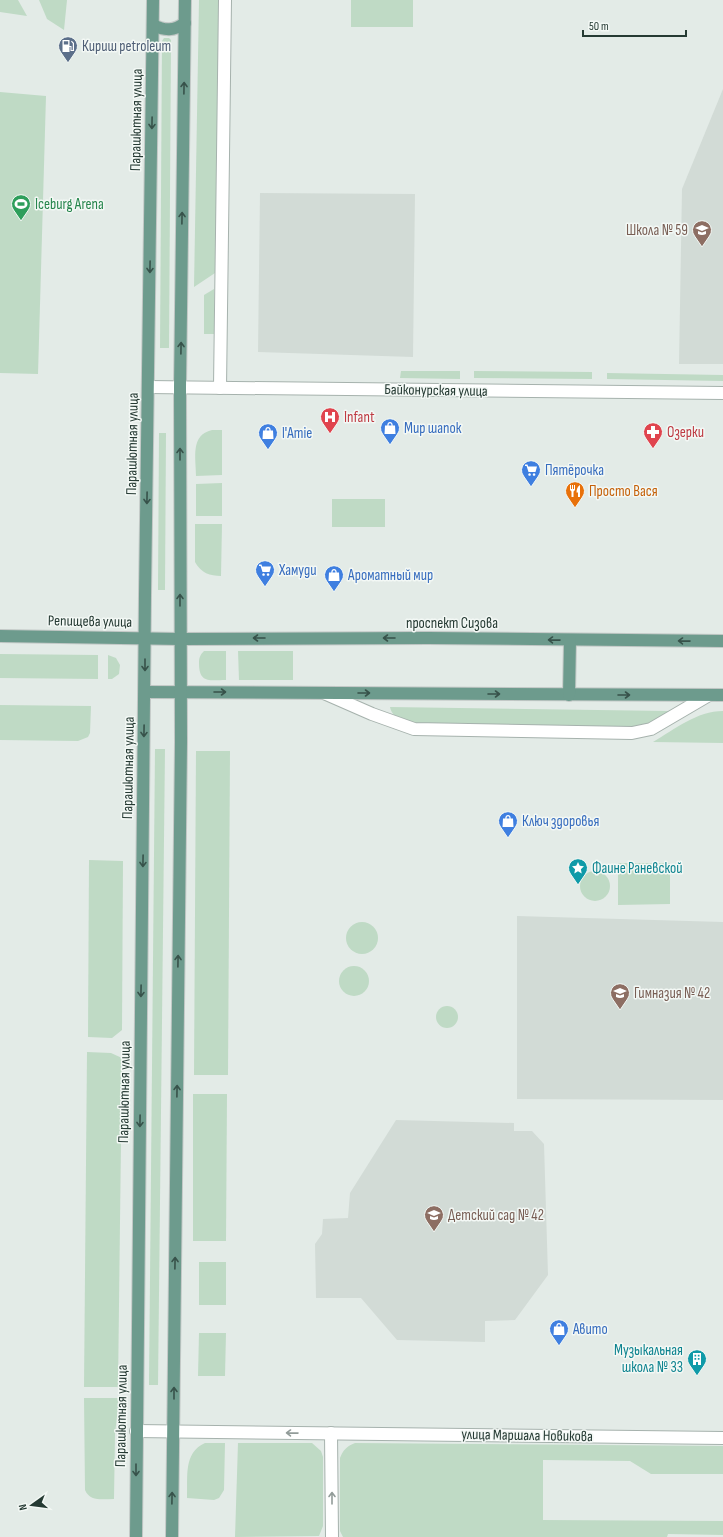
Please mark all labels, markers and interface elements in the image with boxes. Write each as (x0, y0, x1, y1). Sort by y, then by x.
scale bar (583, 12, 686, 38)
text: 50 m (589, 19, 609, 34)
fuel station icon: Кириш petroleum (57, 35, 79, 63)
place label: Кириш petroleum (82, 37, 171, 56)
street label: Парашютная улица (126, 68, 147, 171)
one-way arrow (180, 82, 188, 95)
one-way arrow (148, 116, 156, 129)
sports icon: Iceburg Arena (10, 193, 32, 221)
place label: Iceburg Arena (35, 195, 104, 214)
one-way arrow (178, 212, 186, 225)
school or university icon: Школа № 59 (691, 219, 713, 247)
place label: Школа № 59 (626, 221, 688, 240)
one-way arrow (146, 260, 154, 273)
one-way arrow (177, 342, 185, 355)
street label: Байконурская улица (384, 380, 488, 401)
street label: Парашютная улица (122, 392, 143, 495)
hospital icon: Infant (319, 406, 341, 434)
place label: Infant (344, 408, 375, 427)
shop icon: Мир шапок (379, 417, 401, 445)
place label: Мир шапок (404, 419, 462, 438)
pharmacy icon: Озерки (642, 421, 664, 449)
shop icon: l'Amie (257, 422, 279, 450)
place label: Озерки (667, 423, 704, 442)
place label: l'Amie (282, 424, 312, 443)
one-way arrow (176, 448, 184, 461)
supermarket icon: Пятёрочка (520, 459, 542, 487)
place label: Пятёрочка (545, 461, 604, 480)
restaurant icon: Просто Вася (564, 480, 586, 508)
place label: Просто Вася (589, 482, 658, 501)
one-way arrow (143, 491, 151, 504)
supermarket icon: Хамуди (254, 559, 276, 587)
place label: Хамуди (278, 561, 316, 580)
shop icon: Ароматный мир (323, 564, 345, 592)
place label: Ароматный мир (347, 566, 433, 585)
one-way arrow (176, 594, 184, 607)
street label: Репищева улица (48, 611, 133, 632)
street label: проспект Сизова (406, 614, 498, 633)
one-way arrow (253, 634, 266, 642)
one-way arrow (383, 634, 396, 642)
one-way arrow (548, 636, 561, 643)
one-way arrow (678, 637, 691, 645)
one-way arrow (141, 658, 149, 671)
one-way arrow (213, 688, 226, 696)
one-way arrow (357, 689, 370, 697)
one-way arrow (487, 690, 500, 698)
one-way arrow (617, 691, 630, 699)
street label: Парашютная улица (118, 716, 139, 819)
one-way arrow (140, 724, 148, 737)
shop icon: Ключ здоровья (497, 810, 519, 838)
place label: Ключ здоровья (522, 812, 599, 831)
one-way arrow (139, 854, 147, 867)
place icon: Фаине Раневской (567, 857, 589, 885)
place label: Фаине Раневской (592, 859, 683, 878)
one-way arrow (174, 955, 182, 968)
school or university icon: Гимназия № 42 (609, 982, 631, 1010)
one-way arrow (137, 984, 145, 997)
place label: Гимназия № 42 (634, 984, 710, 1003)
street label: Парашютная улица (114, 1040, 135, 1143)
one-way arrow (173, 1085, 181, 1098)
one-way arrow (136, 1114, 144, 1127)
school or university icon: Детский сад № 42 (423, 1204, 445, 1232)
place label: Детский сад № 42 (448, 1206, 544, 1225)
one-way arrow (171, 1257, 179, 1270)
shop icon: Авито (548, 1318, 570, 1346)
place label: Авито (572, 1320, 608, 1339)
place label: Музыкальная школа № 33 (614, 1341, 683, 1377)
building icon: Музыкальная школа № 33 (686, 1348, 708, 1376)
street label: Парашютная улица (111, 1364, 132, 1467)
one-way arrow (170, 1387, 178, 1400)
street label: улица Маршала Новикова (461, 1425, 593, 1446)
one-way arrow (286, 1429, 299, 1437)
one-way arrow (132, 1463, 140, 1476)
north arrow (12, 1485, 52, 1525)
one-way arrow (169, 1492, 176, 1505)
one-way arrow (328, 1492, 336, 1505)
text: N (16, 1503, 30, 1512)

